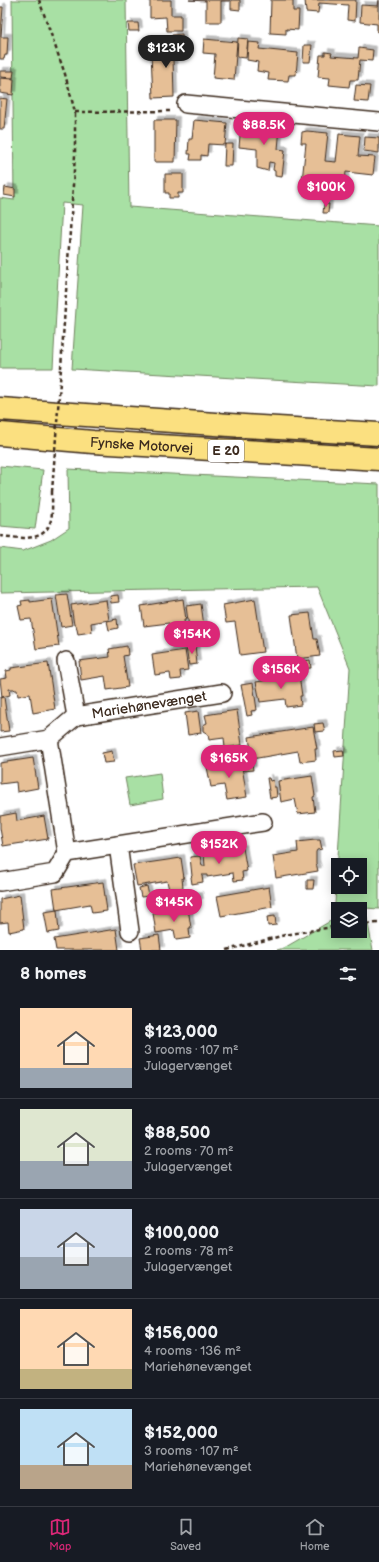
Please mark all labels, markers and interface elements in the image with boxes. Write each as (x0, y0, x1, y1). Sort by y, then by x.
pin: $123K (138, 35, 194, 69)
text: $123K (147, 40, 185, 56)
pin: $88.5K (231, 112, 297, 146)
text: $88.5K (242, 117, 286, 133)
pin: $100K (298, 174, 354, 208)
text: $100K (306, 179, 346, 195)
street label: Fynske Motorvej (90, 433, 194, 456)
road number: E 20 (208, 440, 244, 462)
pin: $154K (164, 621, 220, 655)
text: $154K (173, 626, 211, 642)
pin: $156K (253, 656, 309, 690)
text: $156K (262, 661, 300, 677)
street label: Mariehønevænget (90, 687, 208, 722)
pin: $165K (201, 745, 257, 779)
text: $165K (210, 750, 248, 766)
pin: $152K (191, 831, 247, 865)
text: $152K (200, 836, 238, 852)
map controls (331, 858, 367, 938)
button: locate (331, 858, 367, 894)
pin: $145K (146, 889, 202, 923)
text: $145K (155, 894, 193, 910)
button: layers (331, 902, 367, 938)
icon: filters (337, 963, 359, 985)
text: 8 homes (20, 964, 86, 984)
text: $123,000 (144, 1022, 218, 1042)
icon: home (52, 1024, 100, 1072)
text: 3 rooms · 107 m² (144, 1042, 239, 1058)
text: Julagervænget (144, 1058, 232, 1074)
text: $88,500 (144, 1123, 210, 1143)
icon: home (52, 1125, 100, 1173)
text: 2 rooms · 70 m² (144, 1143, 234, 1159)
text: Julagervænget (144, 1159, 232, 1175)
text: $100,000 (144, 1223, 219, 1243)
icon: home (52, 1225, 100, 1273)
text: 2 rooms · 78 m² (144, 1243, 234, 1259)
text: Julagervænget (144, 1259, 232, 1275)
text: $156,000 (144, 1323, 218, 1343)
icon: home (52, 1325, 100, 1373)
text: 4 rooms · 136 m² (144, 1343, 241, 1359)
text: Mariehønevænget (144, 1359, 251, 1375)
text: $152,000 (144, 1423, 218, 1443)
icon: home (52, 1425, 100, 1473)
text: 3 rooms · 107 m² (144, 1443, 239, 1459)
text: Mariehønevænget (144, 1459, 251, 1475)
tab: Map (49, 1516, 71, 1553)
tab: Saved (170, 1516, 201, 1553)
tab: Home (300, 1516, 330, 1553)

